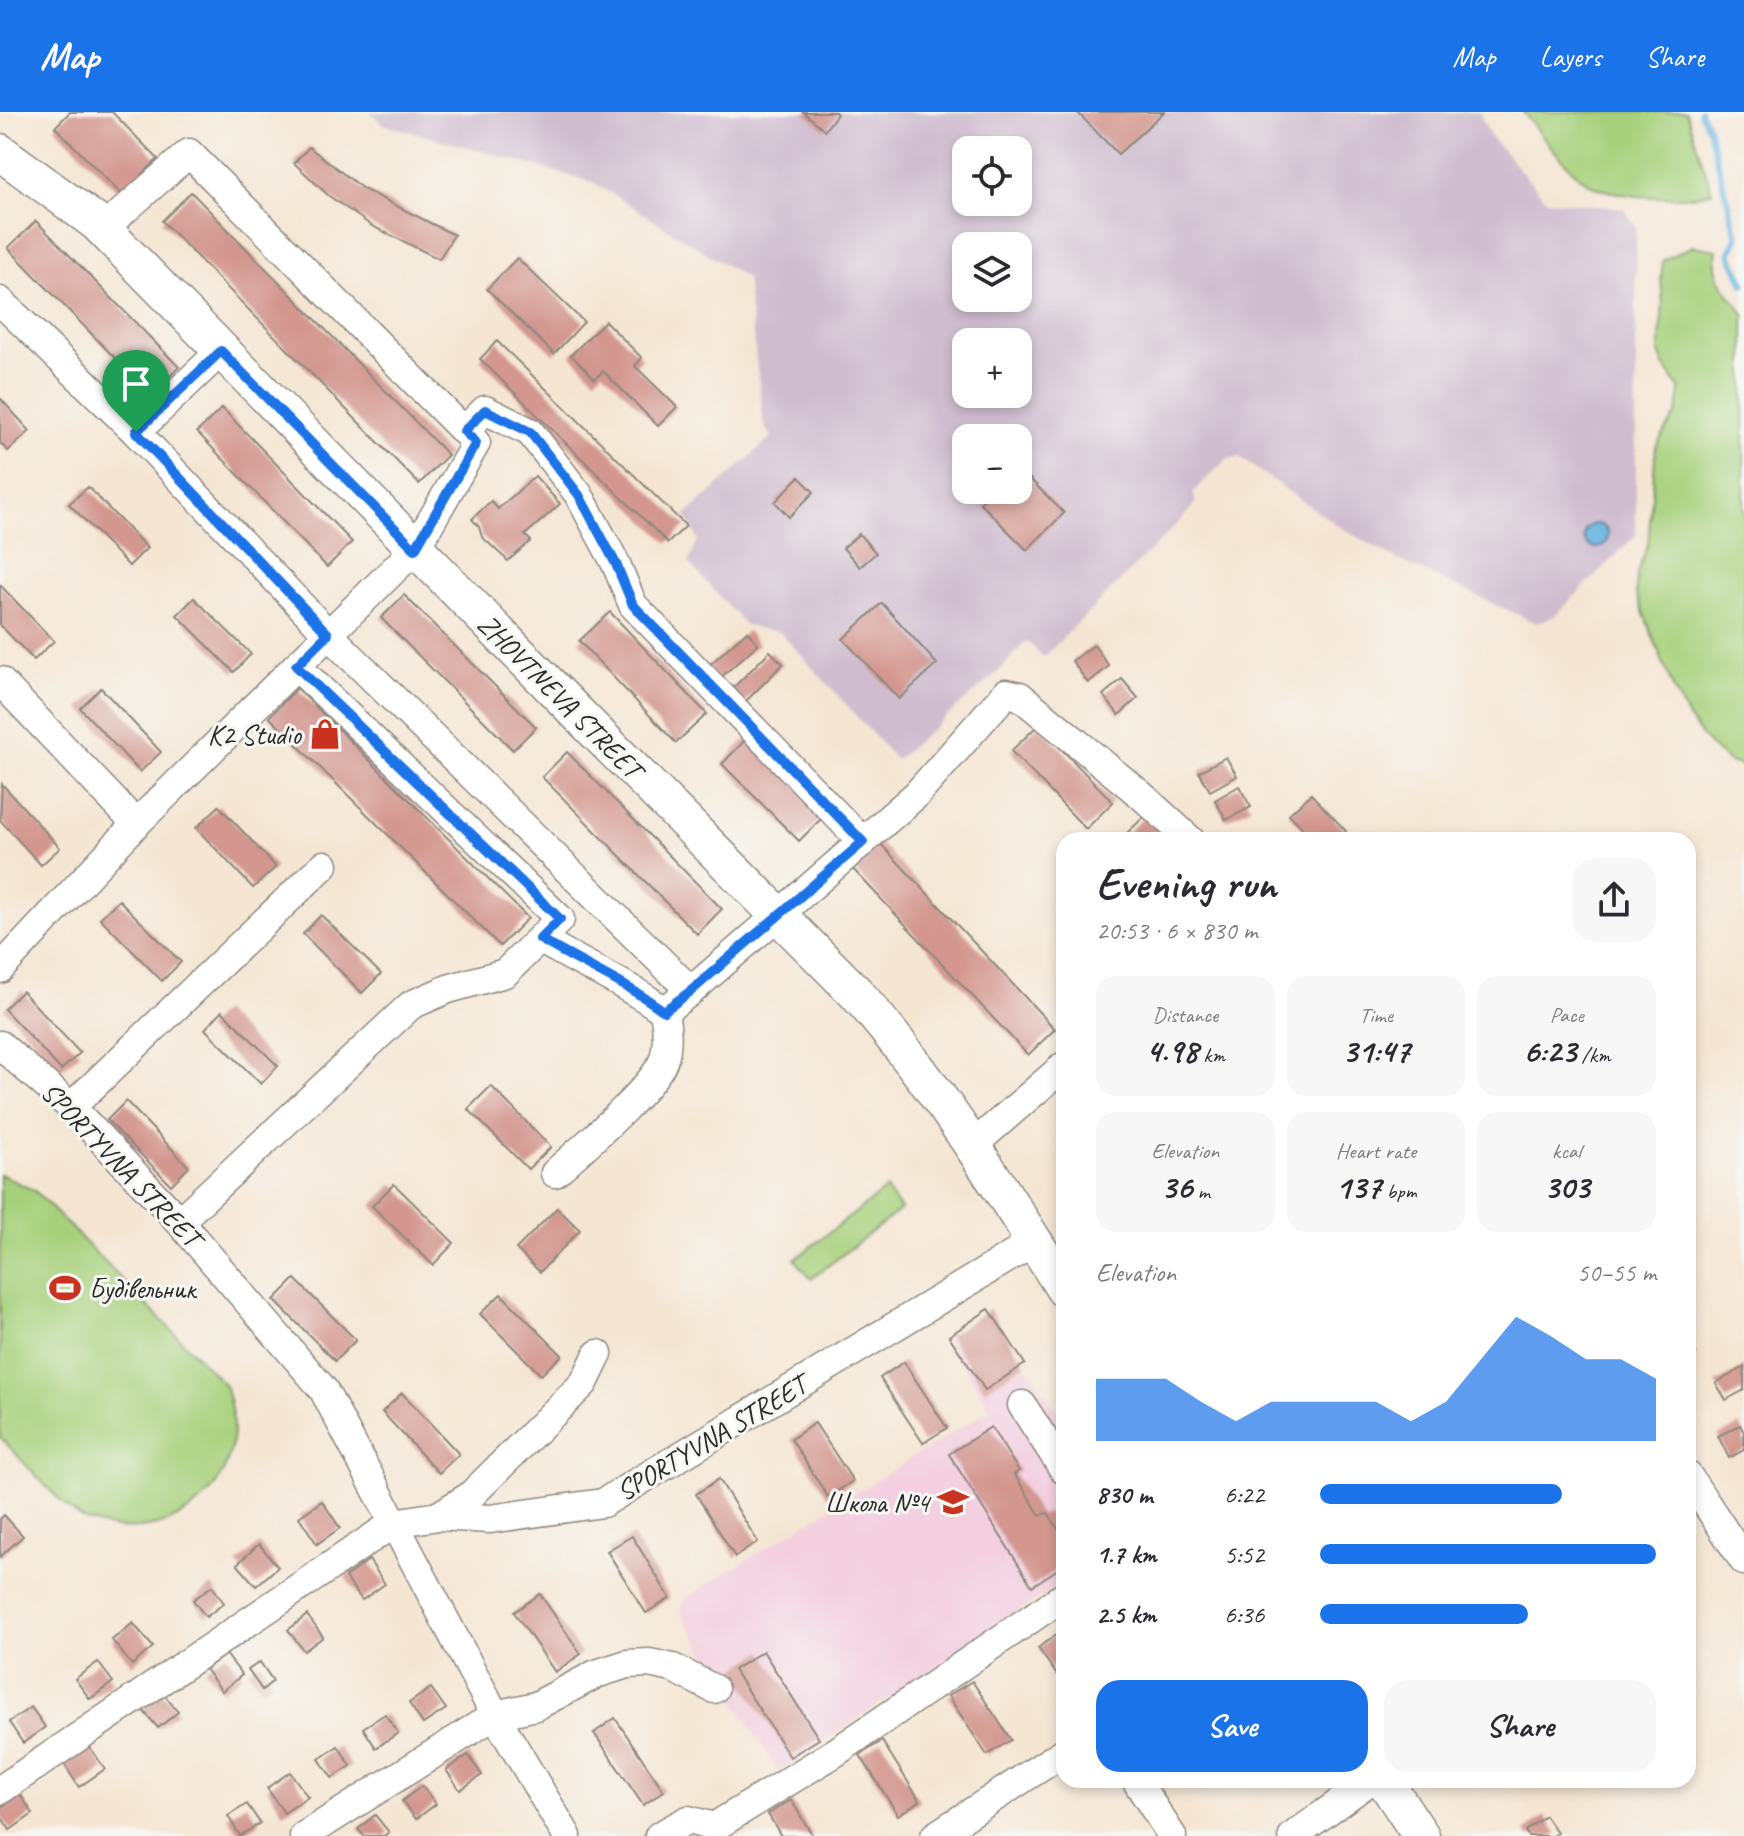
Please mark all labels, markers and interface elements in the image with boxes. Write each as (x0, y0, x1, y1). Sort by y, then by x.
text: Map (40, 33, 99, 80)
text: Map (1453, 39, 1496, 74)
text: Layers (1540, 39, 1601, 74)
text: Share (1645, 39, 1704, 74)
map controls (952, 136, 1032, 504)
button: locate (952, 136, 1032, 216)
button: layers (952, 232, 1032, 312)
button: + (952, 328, 1032, 408)
pin (102, 350, 170, 432)
icon: arrive (114, 362, 158, 406)
button: − (952, 424, 1032, 504)
street label: ZHOVTNEVA STREET (470, 606, 654, 790)
place label: K2 Studio (208, 717, 303, 752)
shop icon: K2 Studio (308, 717, 342, 751)
text: Evening run (1096, 856, 1276, 911)
button: share (1572, 858, 1656, 942)
text: 20:53 · 6 × 830 m (1096, 914, 1257, 947)
text: Distance (1153, 1001, 1218, 1029)
text: Time (1359, 1001, 1393, 1029)
text: Pace (1550, 1001, 1584, 1029)
text: 4.98 (1146, 1029, 1198, 1072)
text: 31:47 (1342, 1029, 1410, 1072)
text: 6:23 (1523, 1029, 1576, 1072)
text: km (1198, 1041, 1225, 1069)
text: /km (1576, 1041, 1610, 1069)
street label: SPORTYVNA STREET (34, 1074, 213, 1259)
text: Elevation (1151, 1137, 1219, 1165)
text: Heart rate (1336, 1137, 1416, 1165)
text: kcal (1552, 1137, 1581, 1165)
text: 36 (1161, 1165, 1192, 1208)
text: 137 (1335, 1165, 1381, 1208)
text: 303 (1544, 1165, 1590, 1208)
text: m (1192, 1177, 1210, 1205)
text: bpm (1381, 1177, 1417, 1205)
text: Elevation (1096, 1256, 1176, 1289)
text: 50–55 m (1577, 1256, 1656, 1289)
sports icon: Будівельник (48, 1271, 82, 1305)
place label: Будівельник (89, 1271, 198, 1306)
street label: SPORTYVNA STREET (610, 1364, 818, 1508)
text: 830 m (1096, 1478, 1152, 1511)
text: 6:22 (1224, 1478, 1264, 1511)
place label: Школа №4 (825, 1485, 931, 1520)
school or university icon: Школа №4 (936, 1485, 970, 1519)
text: 1.7 km (1096, 1538, 1156, 1571)
text: 5:52 (1224, 1538, 1264, 1571)
text: 2.5 km (1096, 1598, 1156, 1631)
text: 6:36 (1224, 1598, 1264, 1631)
button: Save (1096, 1680, 1368, 1772)
button: Share (1384, 1680, 1656, 1772)

